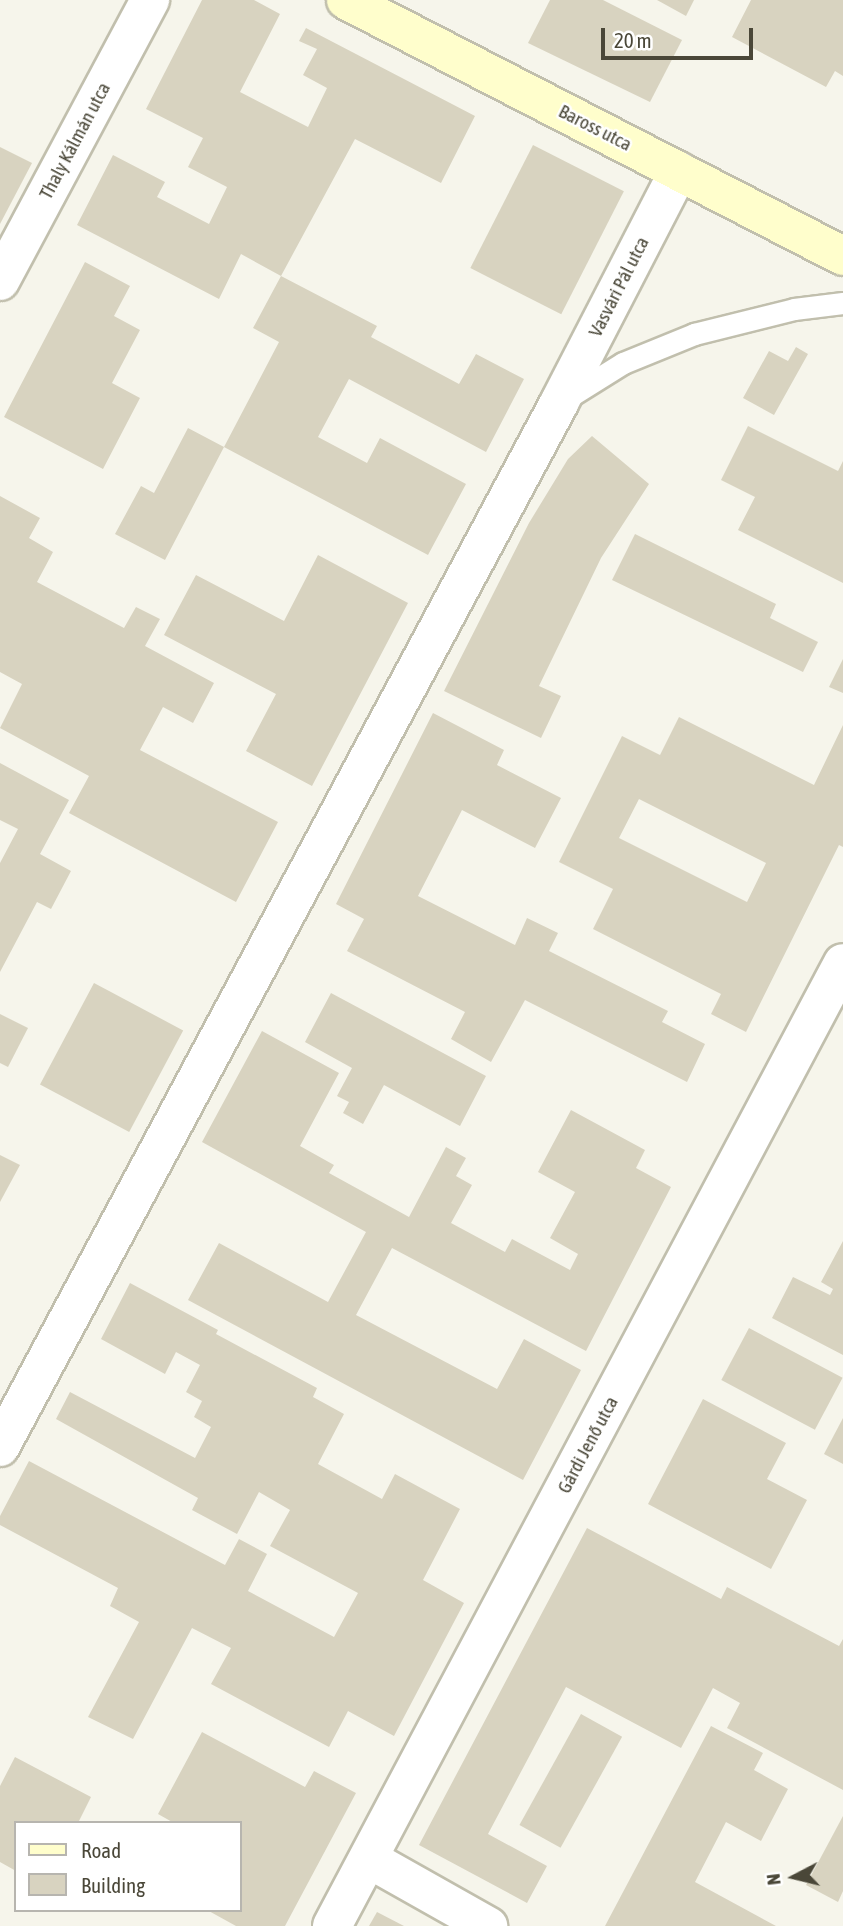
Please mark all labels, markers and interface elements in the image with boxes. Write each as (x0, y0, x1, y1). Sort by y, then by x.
scale bar (605, 14, 757, 58)
text: 20 m (614, 28, 652, 52)
street label: Thaly Kálmán utca (35, 79, 115, 203)
street label: Baross utca (555, 100, 635, 156)
street label: Vasvári Pál utca (584, 233, 654, 341)
street label: Gárdi Jenő utca (553, 1393, 623, 1497)
legend (14, 1821, 242, 1912)
text: Road (81, 1838, 121, 1862)
north arrow (759, 1842, 829, 1912)
text: Building (81, 1873, 145, 1897)
text: N (762, 1873, 785, 1886)

